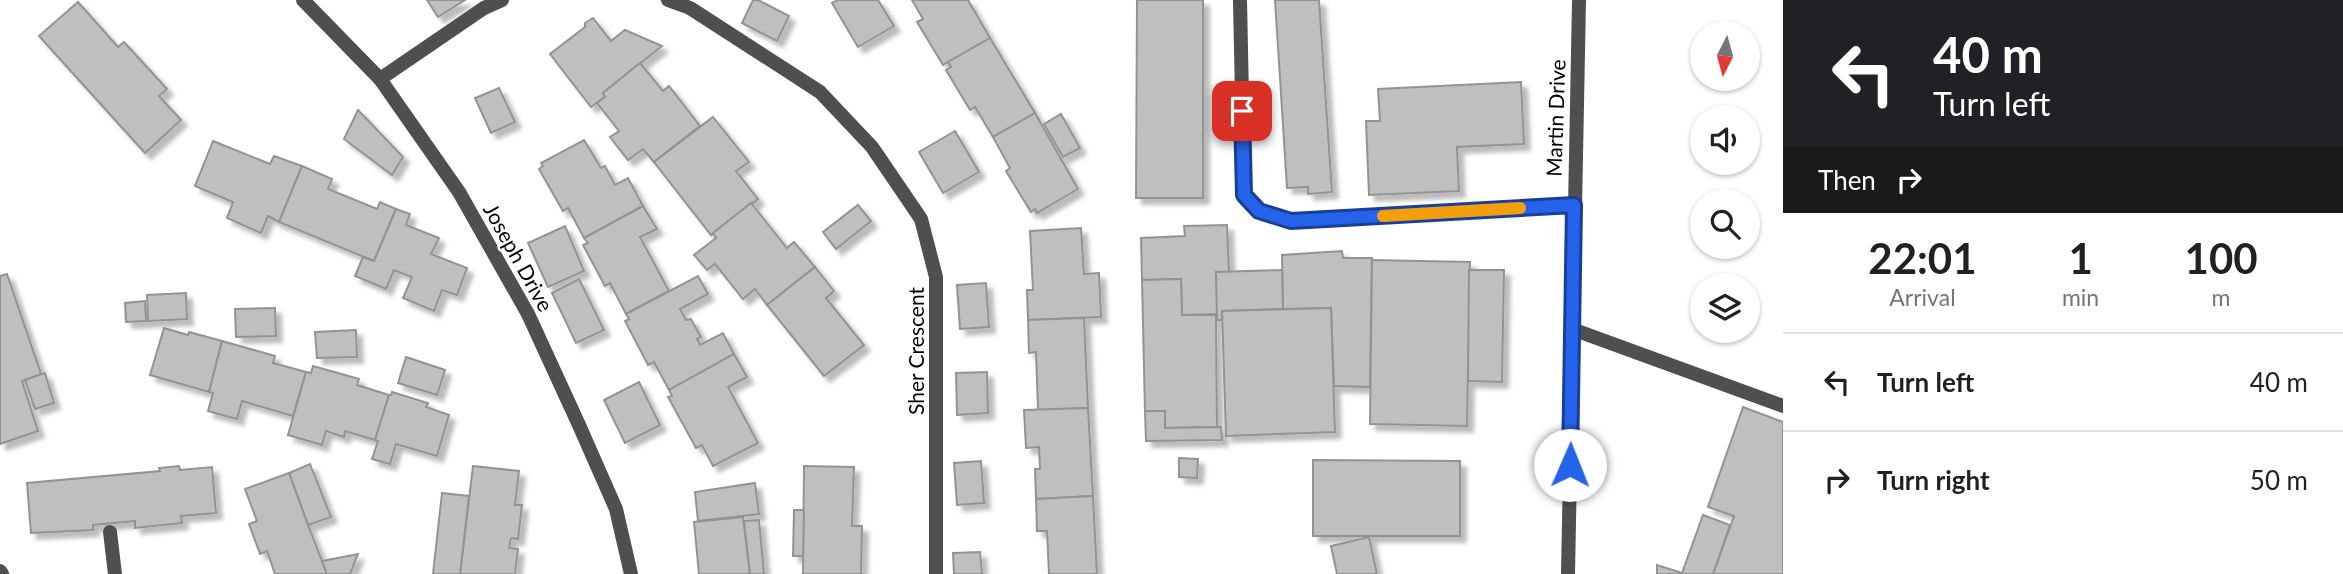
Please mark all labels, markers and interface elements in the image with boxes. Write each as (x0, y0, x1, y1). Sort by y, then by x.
north arrow (1690, 21, 1760, 91)
map controls (1690, 21, 1760, 343)
text: 40 m (1933, 25, 2043, 83)
icon: left (1818, 28, 1909, 119)
street label: Martin Drive (1540, 59, 1570, 177)
pin (1212, 81, 1272, 141)
text: Turn left (1933, 84, 2050, 123)
icon: arrive (1223, 92, 1261, 130)
button: sound (1690, 105, 1760, 175)
icon: right (1890, 161, 1928, 199)
text: Then (1818, 164, 1876, 196)
button: search (1690, 189, 1760, 259)
street label: Joseph Drive (479, 199, 559, 315)
text: 22:01 (1868, 233, 1977, 283)
text: 1 (2068, 233, 2093, 283)
text: 100 (2185, 233, 2258, 283)
button: layers (1690, 273, 1760, 343)
text: Arrival (1889, 283, 1956, 311)
text: min (2062, 283, 2099, 311)
text: m (2212, 283, 2231, 311)
street label: Sher Crescent (903, 287, 928, 415)
icon: left (1818, 363, 1856, 401)
text: Turn left (1877, 366, 1974, 398)
text: 40 m (2250, 366, 2308, 398)
position arrow (1533, 428, 1607, 502)
icon: right (1818, 461, 1856, 499)
text: Turn right (1877, 464, 1990, 496)
text: 50 m (2250, 464, 2308, 496)

